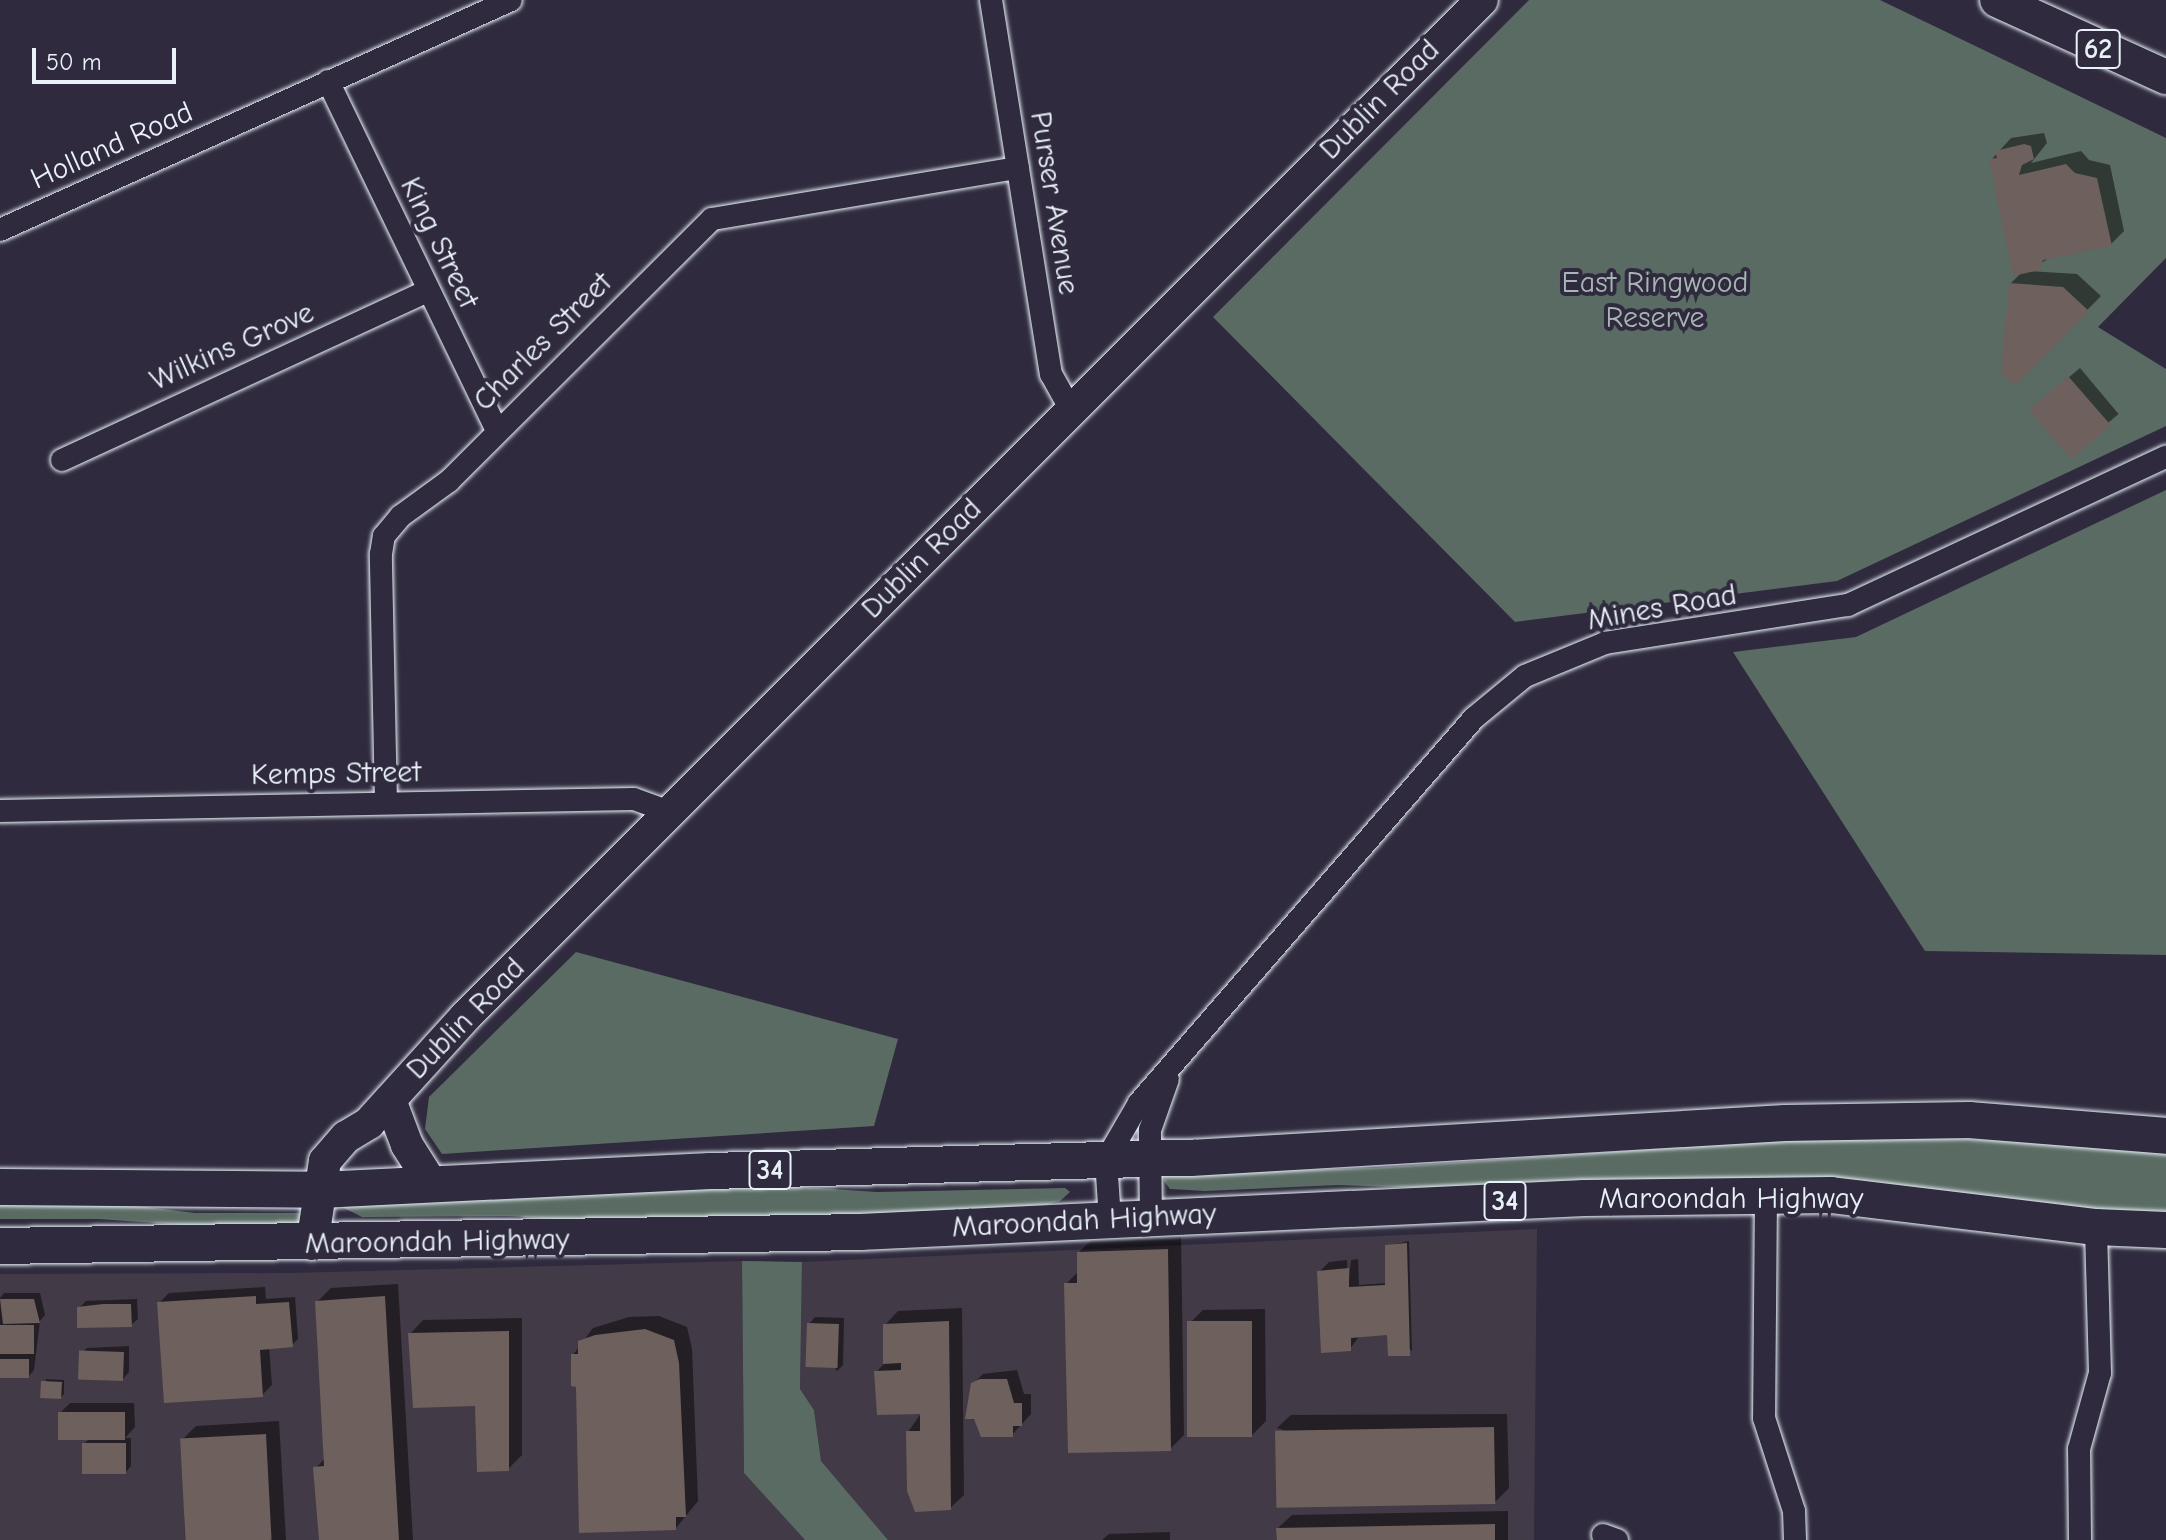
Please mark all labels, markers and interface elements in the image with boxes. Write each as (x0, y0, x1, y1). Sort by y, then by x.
road number: 62 (2074, 25, 2122, 73)
scale bar (36, 32, 180, 82)
street label: Dublin Road (1312, 32, 1448, 168)
text: 50 m (46, 48, 102, 76)
street label: Holland Road (25, 94, 199, 198)
street label: Purser Avenue (1022, 109, 1086, 297)
street label: King Street (392, 172, 486, 314)
street label: Charles Street (466, 265, 620, 419)
park label: East Ringwood Reserve (1562, 265, 1748, 336)
street label: Wilkins Grove (145, 295, 319, 399)
street label: Dublin Road (854, 491, 990, 627)
street label: Mines Road (1585, 577, 1739, 639)
street label: Kemps Street (251, 755, 421, 793)
street label: Dublin Road (399, 951, 533, 1087)
road number: 34 (748, 1146, 792, 1194)
road number: 34 (1483, 1177, 1527, 1225)
street label: Maroondah Highway (1599, 1181, 1863, 1217)
street label: Maroondah Highway (951, 1196, 1217, 1246)
street label: Maroondah Highway (304, 1222, 570, 1262)

